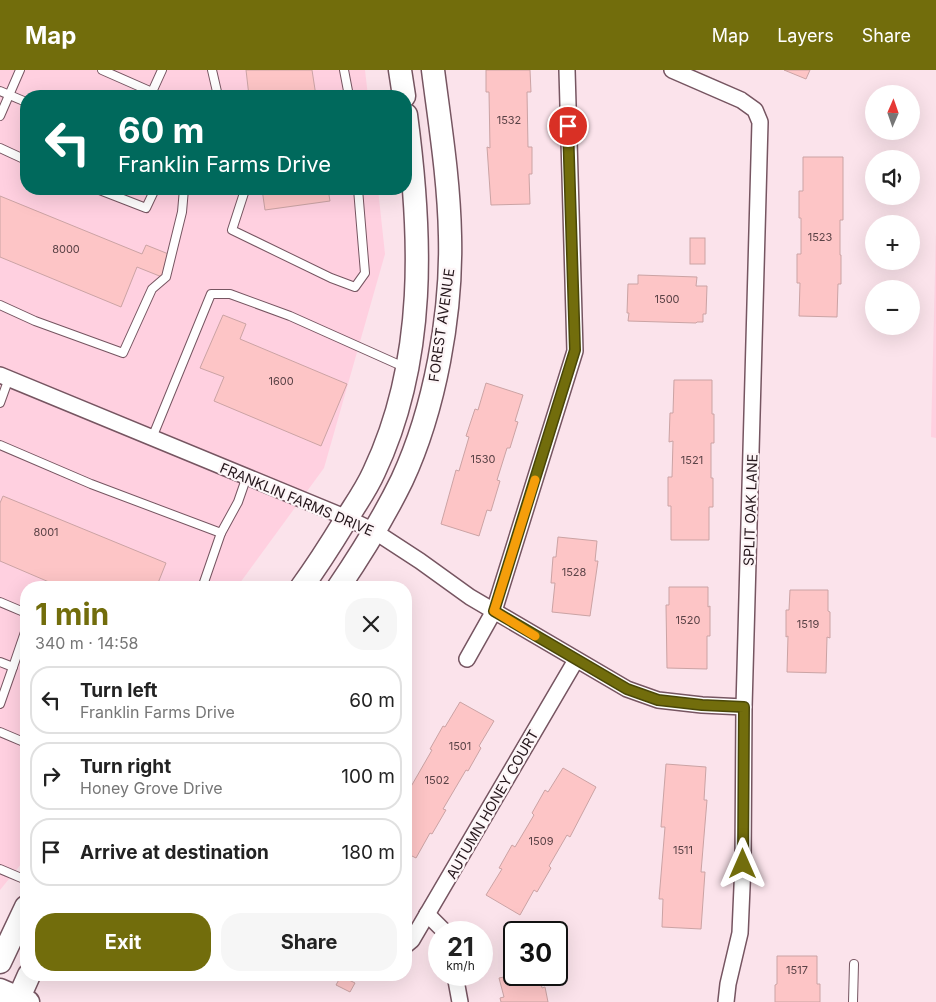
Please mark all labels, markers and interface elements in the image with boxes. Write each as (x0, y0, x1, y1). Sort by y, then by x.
text: Map (25, 21, 76, 50)
text: Map (712, 25, 749, 46)
text: Layers (777, 25, 834, 46)
text: Share (862, 25, 911, 46)
north arrow (865, 85, 920, 140)
map controls (865, 85, 920, 335)
pin (547, 105, 589, 147)
text: 60 m (118, 109, 205, 151)
icon: left (35, 110, 100, 175)
icon: arrive (554, 112, 582, 140)
house number: 1532 (497, 113, 521, 127)
button: sound (865, 150, 920, 205)
text: Franklin Farms Drive (118, 151, 331, 177)
button: + (865, 215, 920, 270)
house number: 1523 (808, 230, 833, 244)
house number: 8000 (52, 242, 80, 256)
street label: FOREST AVENUE (425, 267, 457, 383)
button: − (865, 280, 920, 335)
house number: 1500 (654, 292, 680, 306)
house number: 1600 (268, 374, 294, 388)
house number: 1530 (471, 452, 496, 466)
house number: 1521 (681, 453, 703, 467)
street label: SPLIT OAK LANE (740, 454, 760, 566)
street label: FRANKLIN FARMS DRIVE (218, 459, 376, 539)
house number: 8001 (33, 525, 59, 539)
house number: 1528 (562, 565, 587, 579)
text: 1 min (35, 596, 109, 632)
button: close (345, 598, 397, 650)
house number: 1520 (676, 613, 700, 627)
house number: 1519 (797, 617, 819, 631)
text: 340 m · 14:58 (35, 633, 139, 653)
text: Turn left (80, 679, 158, 702)
icon: left (37, 686, 65, 714)
text: 60 m (349, 689, 395, 712)
text: Franklin Farms Drive (80, 702, 235, 722)
street label: AUTUMN HONEY COURT (442, 726, 542, 882)
house number: 1501 (449, 739, 471, 753)
text: Turn right (80, 755, 171, 778)
icon: right (37, 762, 65, 790)
text: 100 m (341, 765, 395, 788)
house number: 1502 (425, 773, 449, 787)
text: Honey Grove Drive (80, 778, 223, 798)
house number: 1509 (529, 834, 554, 848)
position arrow (716, 837, 768, 889)
icon: arrive (37, 838, 65, 866)
text: Arrive at destination (80, 841, 269, 864)
text: 180 m (342, 841, 395, 864)
house number: 1511 (673, 843, 693, 857)
button: Exit (35, 913, 211, 971)
button: Share (221, 913, 397, 971)
speed limit sign: 30 (503, 921, 568, 986)
text: 21 (447, 932, 474, 962)
text: km/h (446, 958, 475, 973)
house number: 1517 (786, 963, 808, 977)

